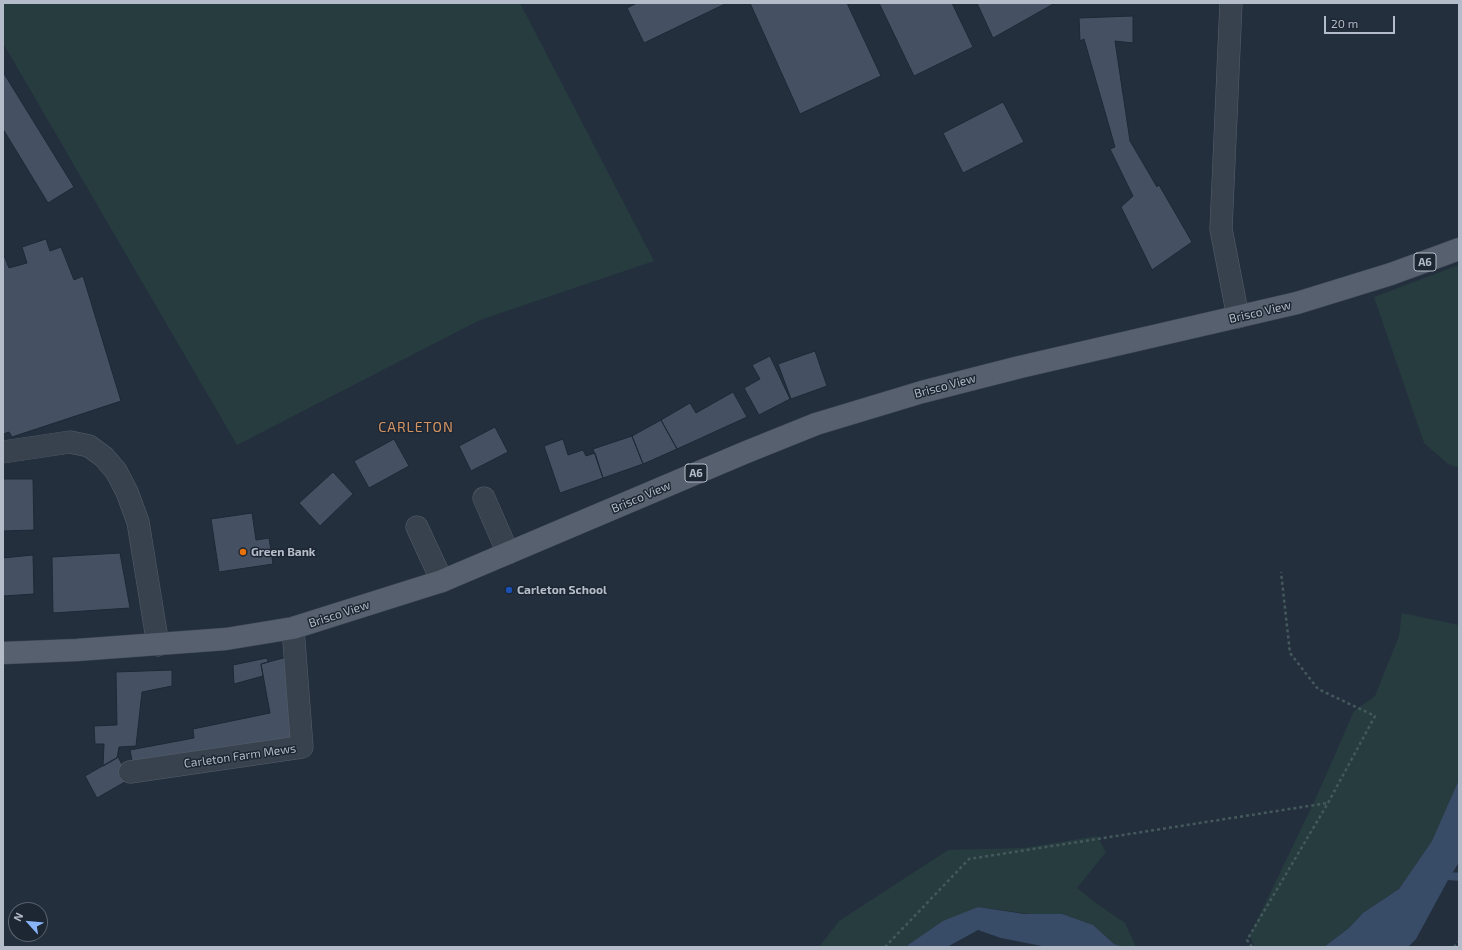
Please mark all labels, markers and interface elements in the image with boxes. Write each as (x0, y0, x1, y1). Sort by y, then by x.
scale bar (1326, 8, 1397, 34)
text: 20 m (1331, 16, 1358, 30)
road number: A6 (1414, 253, 1436, 271)
street label: Brisco View (1228, 298, 1292, 326)
street label: Brisco View (913, 371, 977, 401)
district label: CARLETON (378, 419, 454, 435)
road number: A6 (685, 464, 707, 482)
street label: Brisco View (609, 478, 673, 516)
place label: Green Bank (251, 545, 316, 559)
marker: Green Bank (238, 547, 248, 557)
place label: Carleton School (517, 583, 607, 597)
marker: Carleton School (504, 585, 514, 595)
street label: Brisco View (307, 597, 371, 631)
street label: Carleton Farm Mews (183, 741, 297, 771)
north arrow (8, 902, 48, 942)
text: N (10, 910, 25, 923)

